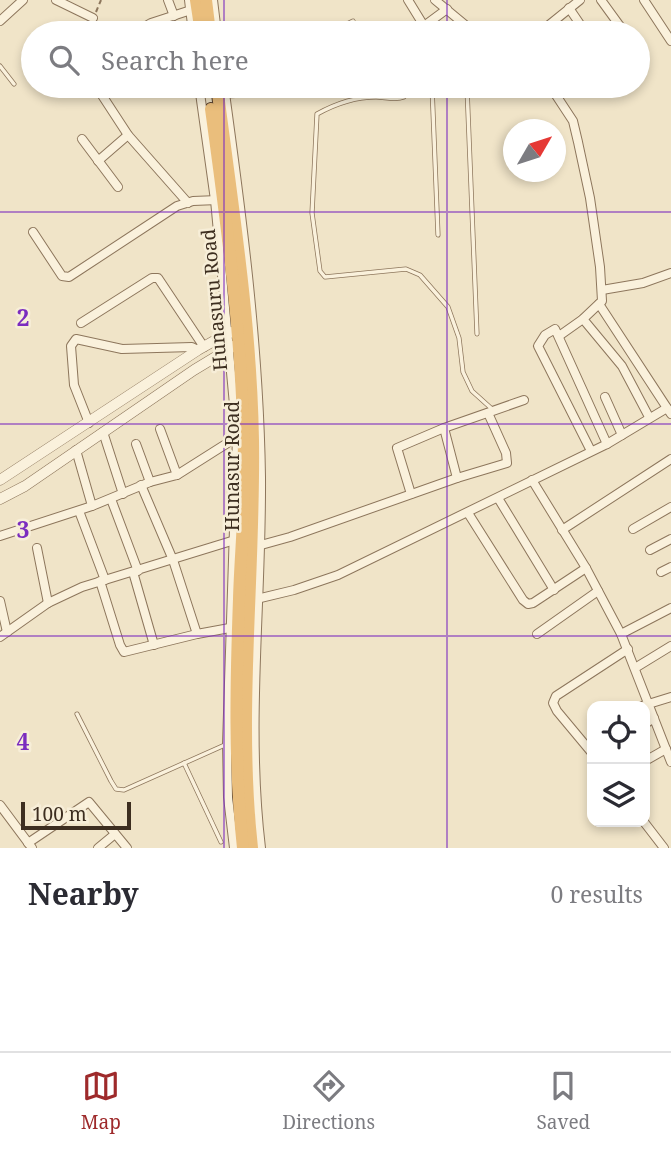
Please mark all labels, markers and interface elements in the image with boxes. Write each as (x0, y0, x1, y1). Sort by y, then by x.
search box (21, 21, 650, 98)
icon: search (45, 41, 83, 79)
text: Search here (101, 42, 249, 78)
north arrow (503, 119, 566, 182)
street label: Hunasuru Road (195, 228, 233, 372)
text: 2 (17, 301, 30, 333)
street label: Hunasur Road (219, 400, 245, 531)
text: 3 (17, 513, 30, 545)
map controls (587, 701, 650, 827)
button: locate (587, 701, 650, 764)
text: 4 (17, 725, 30, 757)
button: layers (587, 764, 650, 827)
scale bar (21, 799, 131, 831)
text: 100 m (32, 801, 87, 827)
text: Nearby (28, 873, 139, 914)
text: 0 results (550, 878, 643, 910)
tab: Map (81, 1067, 121, 1135)
tab: Directions (282, 1067, 375, 1135)
tab: Saved (536, 1067, 590, 1135)

